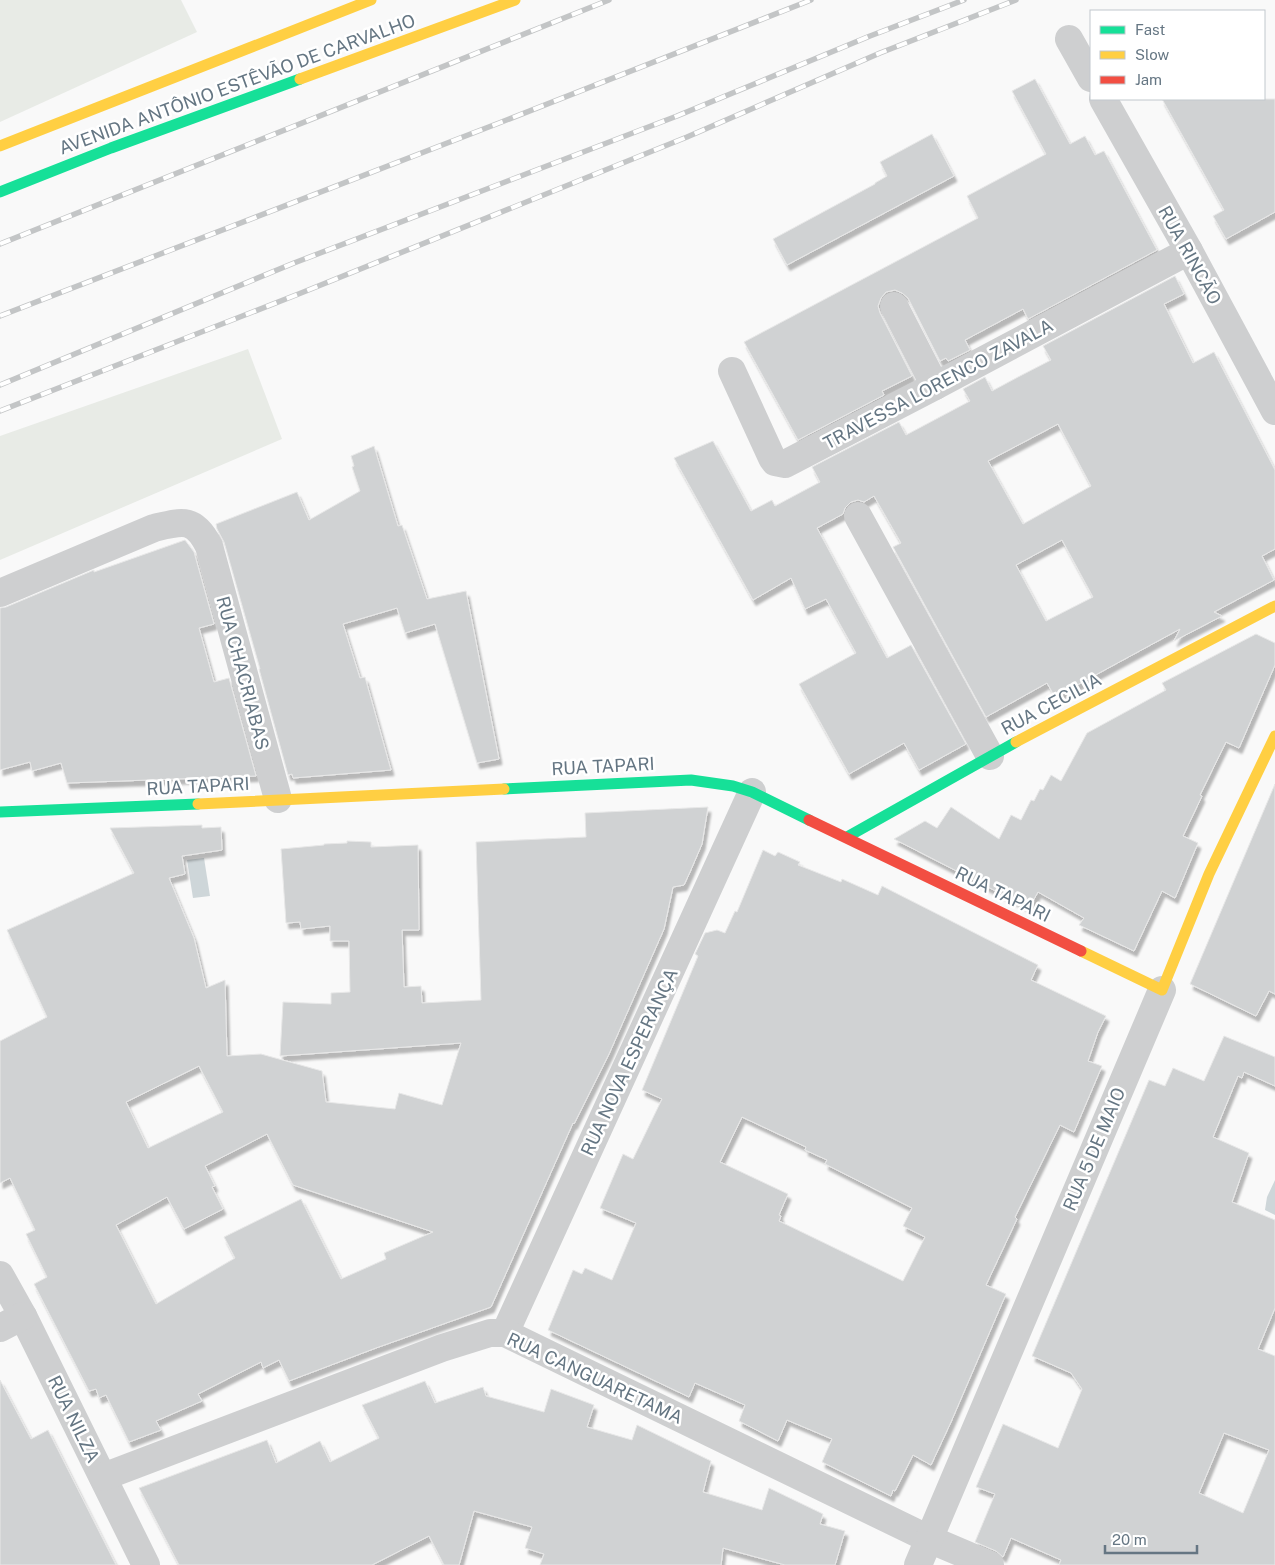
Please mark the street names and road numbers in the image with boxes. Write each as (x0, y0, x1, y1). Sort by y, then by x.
street label: AVENIDA ANTÔNIO ESTÊVÃO DE CARVALHO (56, 9, 418, 158)
street label: RUA RINCÃO (1154, 202, 1227, 308)
street label: TRAVESSA LORENCO ZAVALA (820, 314, 1057, 454)
street label: RUA CHACRIABAS (212, 594, 274, 752)
street label: RUA CECILIA (997, 669, 1105, 739)
street label: RUA TAPARI (551, 753, 655, 779)
street label: RUA TAPARI (146, 773, 250, 799)
street label: RUA TAPARI (952, 862, 1054, 926)
street label: RUA NOVA ESPERANÇA (576, 965, 682, 1159)
street label: RUA 5 DE MAIO (1059, 1084, 1129, 1214)
street label: RUA CANGUARETAMA (504, 1328, 686, 1428)
street label: RUA NILZA (44, 1372, 104, 1466)

